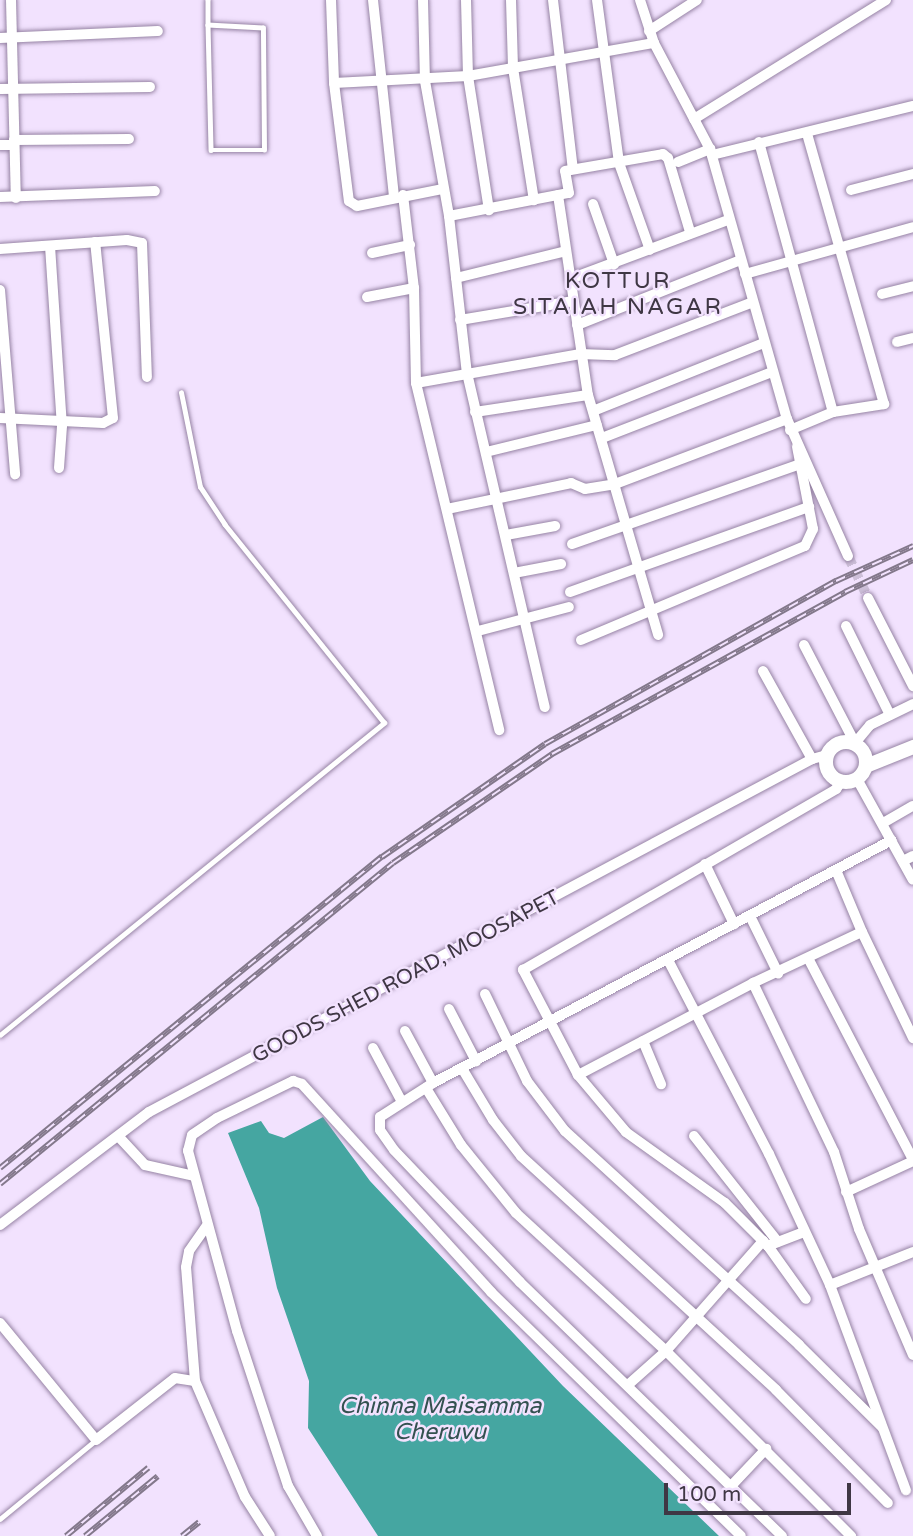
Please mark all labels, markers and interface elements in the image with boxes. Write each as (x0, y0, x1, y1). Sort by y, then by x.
district label: KOTTUR SITAIAH NAGAR (515, 267, 721, 321)
street label: GOODS SHED ROAD, MOOSAPET (248, 885, 564, 1069)
water label: Chinna Maisamma Cheruvu (339, 1392, 541, 1446)
scale bar (668, 1470, 855, 1514)
text: 100 m (677, 1482, 741, 1507)

